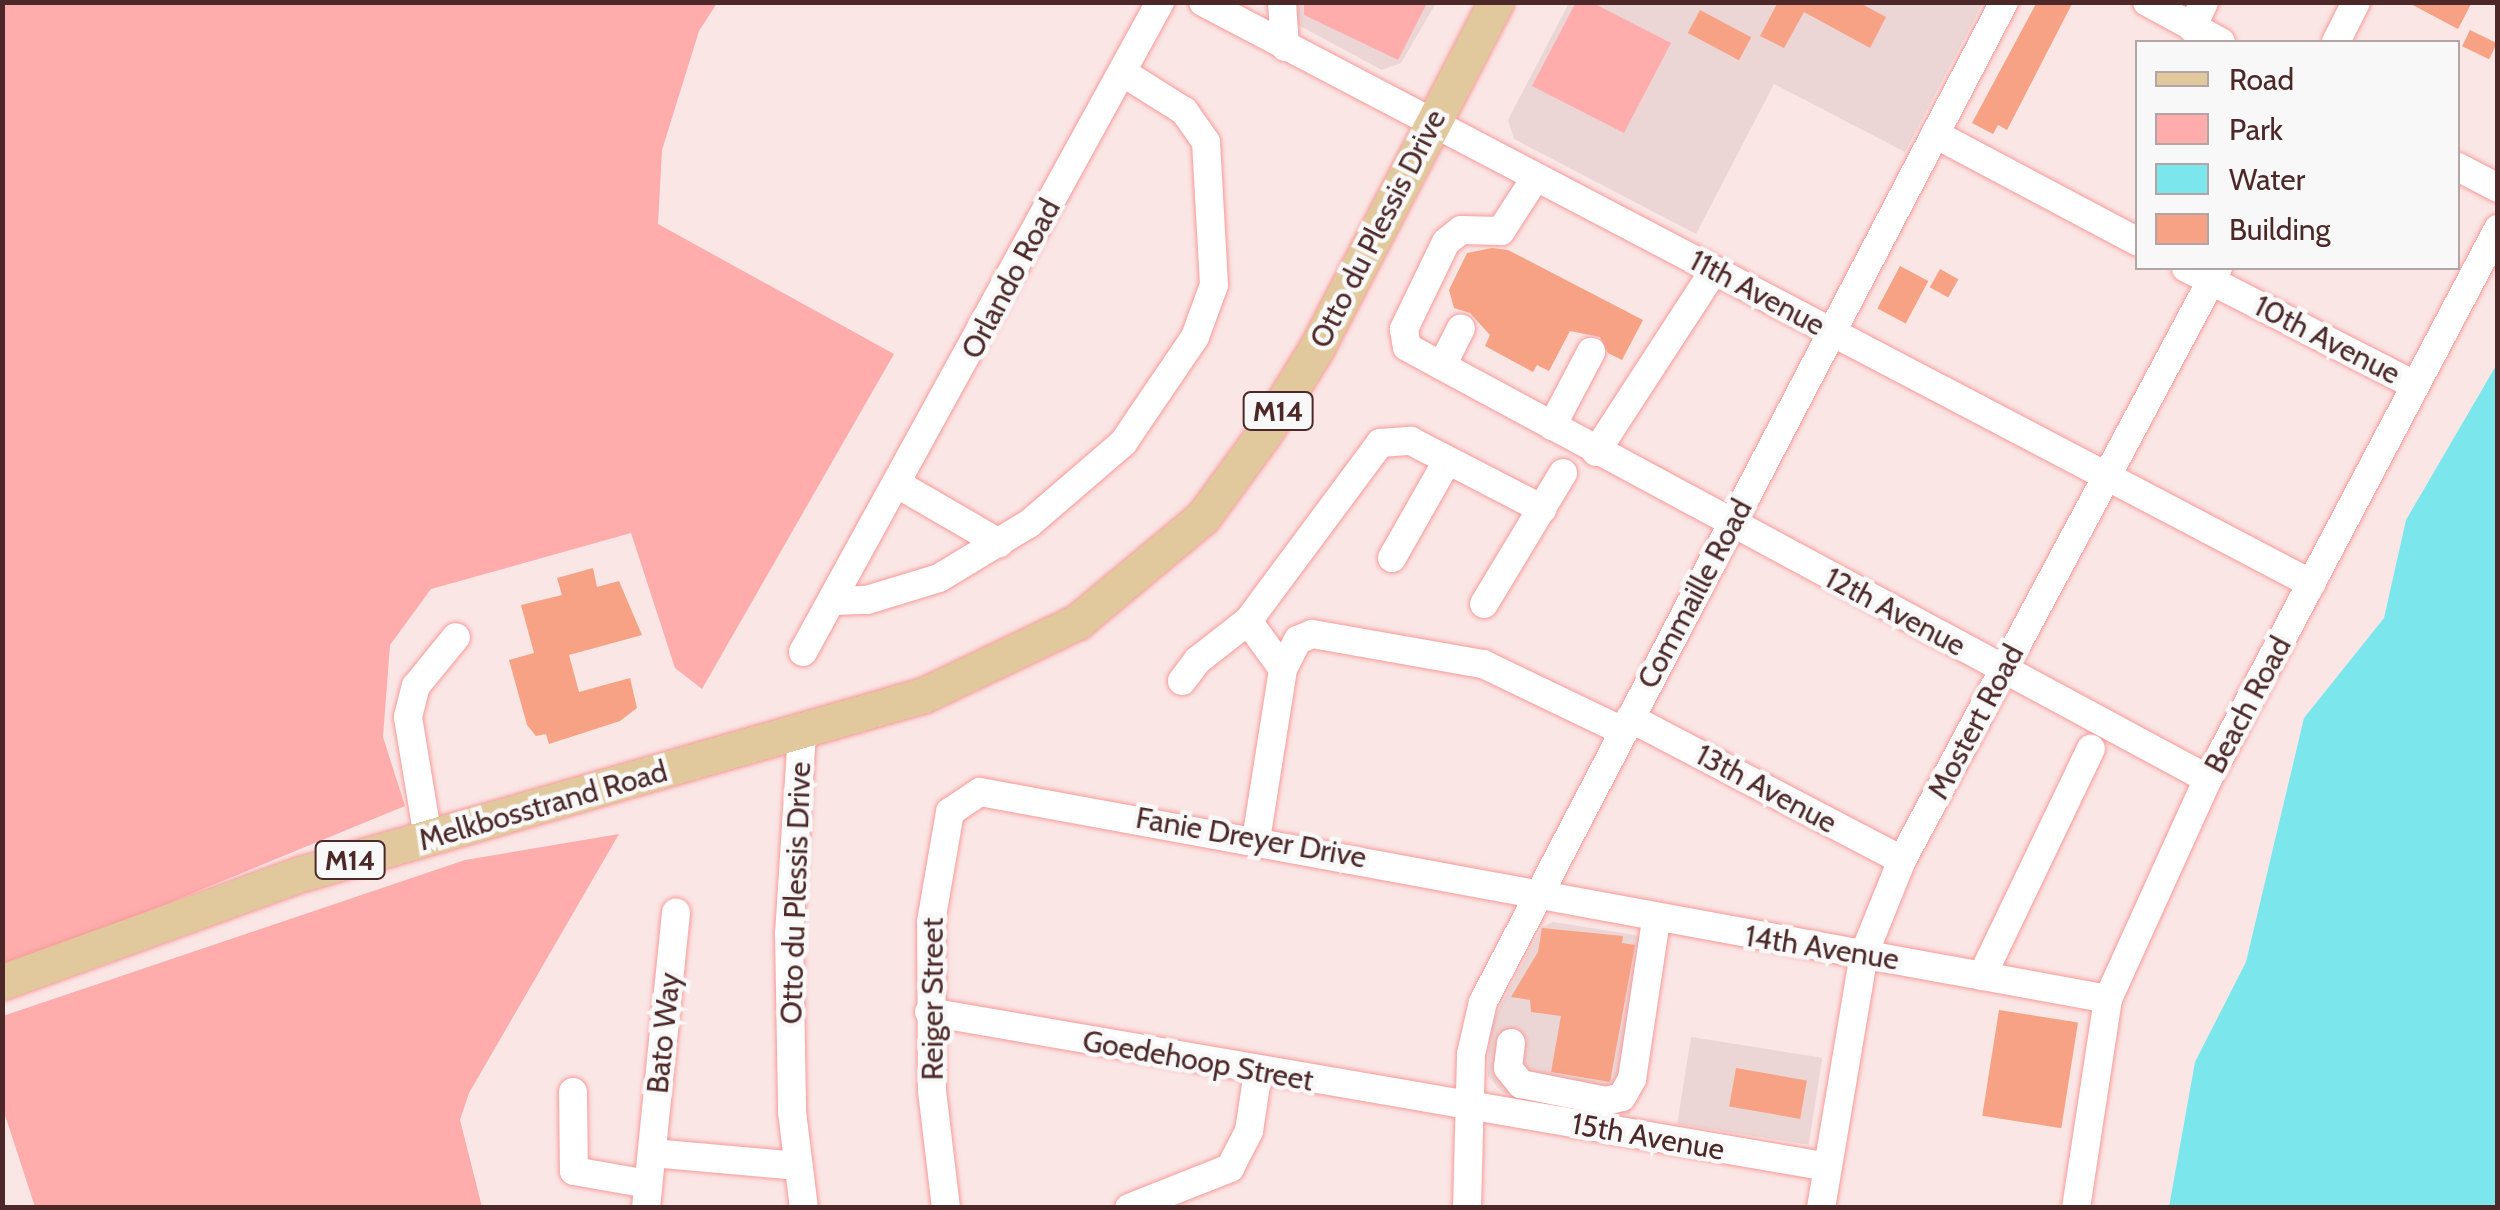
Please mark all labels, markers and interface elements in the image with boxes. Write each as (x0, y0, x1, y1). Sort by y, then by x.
legend (2135, 40, 2460, 270)
text: Road (2229, 61, 2294, 98)
street label: Otto du Plessis Drive (1302, 104, 1454, 354)
text: Park (2229, 111, 2283, 148)
text: Water (2229, 161, 2305, 198)
street label: Orlando Road (954, 193, 1068, 365)
text: Building (2229, 211, 2331, 248)
street label: 11th Avenue (1683, 242, 1831, 344)
street label: 10th Avenue (2248, 288, 2406, 392)
road number: M14 (1240, 388, 1316, 434)
street label: Commaille Road (1630, 493, 1760, 695)
street label: 12th Avenue (1819, 560, 1971, 664)
street label: Beach Road (2197, 631, 2299, 779)
street label: Mostert Road (1920, 639, 2032, 805)
street label: 13th Avenue (1689, 737, 1843, 841)
street label: Melkbosstrand Road (415, 753, 671, 859)
street label: Otto du Plessis Drive (773, 761, 819, 1025)
street label: Fanie Dreyer Drive (1133, 800, 1369, 876)
road number: M14 (312, 837, 388, 883)
street label: Reiger Street (915, 918, 951, 1080)
street label: 14th Avenue (1742, 918, 1902, 978)
street label: Bato Way (640, 971, 688, 1095)
street label: Goedehoop Street (1080, 1023, 1316, 1099)
street label: 15th Avenue (1569, 1106, 1727, 1168)

